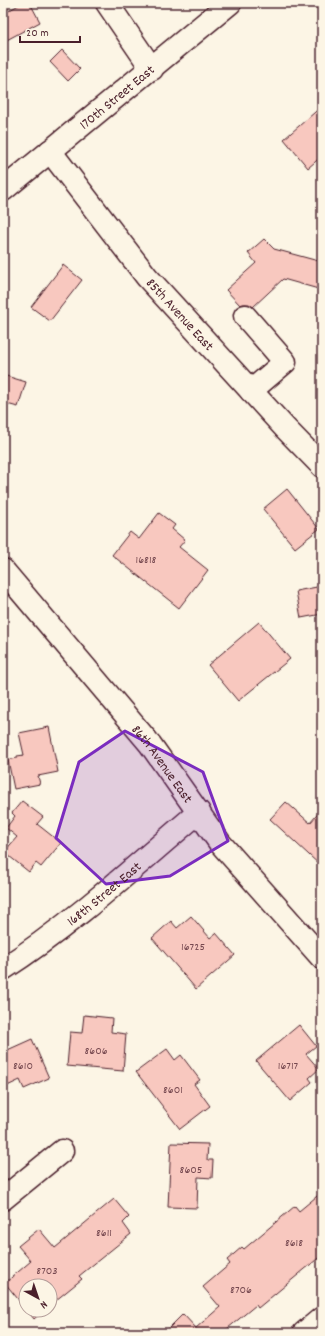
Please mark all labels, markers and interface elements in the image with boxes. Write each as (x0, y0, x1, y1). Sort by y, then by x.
scale bar (20, 18, 80, 44)
text: 20 m (26, 25, 49, 42)
street label: 170th Street East (76, 61, 160, 135)
street label: 85th Avenue East (141, 274, 218, 356)
house number: 16818 (136, 552, 157, 569)
street label: 86th Avenue East (126, 721, 197, 808)
street label: 168th Street East (63, 858, 147, 932)
house number: 16725 (181, 939, 205, 956)
house number: 8606 (84, 1043, 108, 1060)
house number: 8610 (13, 1058, 33, 1075)
house number: 16717 (278, 1058, 299, 1075)
house number: 8601 (163, 1082, 183, 1099)
house number: 8605 (180, 1162, 202, 1179)
house number: 8611 (96, 1225, 112, 1242)
house number: 8618 (285, 1235, 303, 1252)
house number: 8703 (36, 1263, 58, 1280)
north arrow (18, 1278, 58, 1318)
house number: 8706 (230, 1282, 252, 1299)
text: N (35, 1296, 50, 1312)

